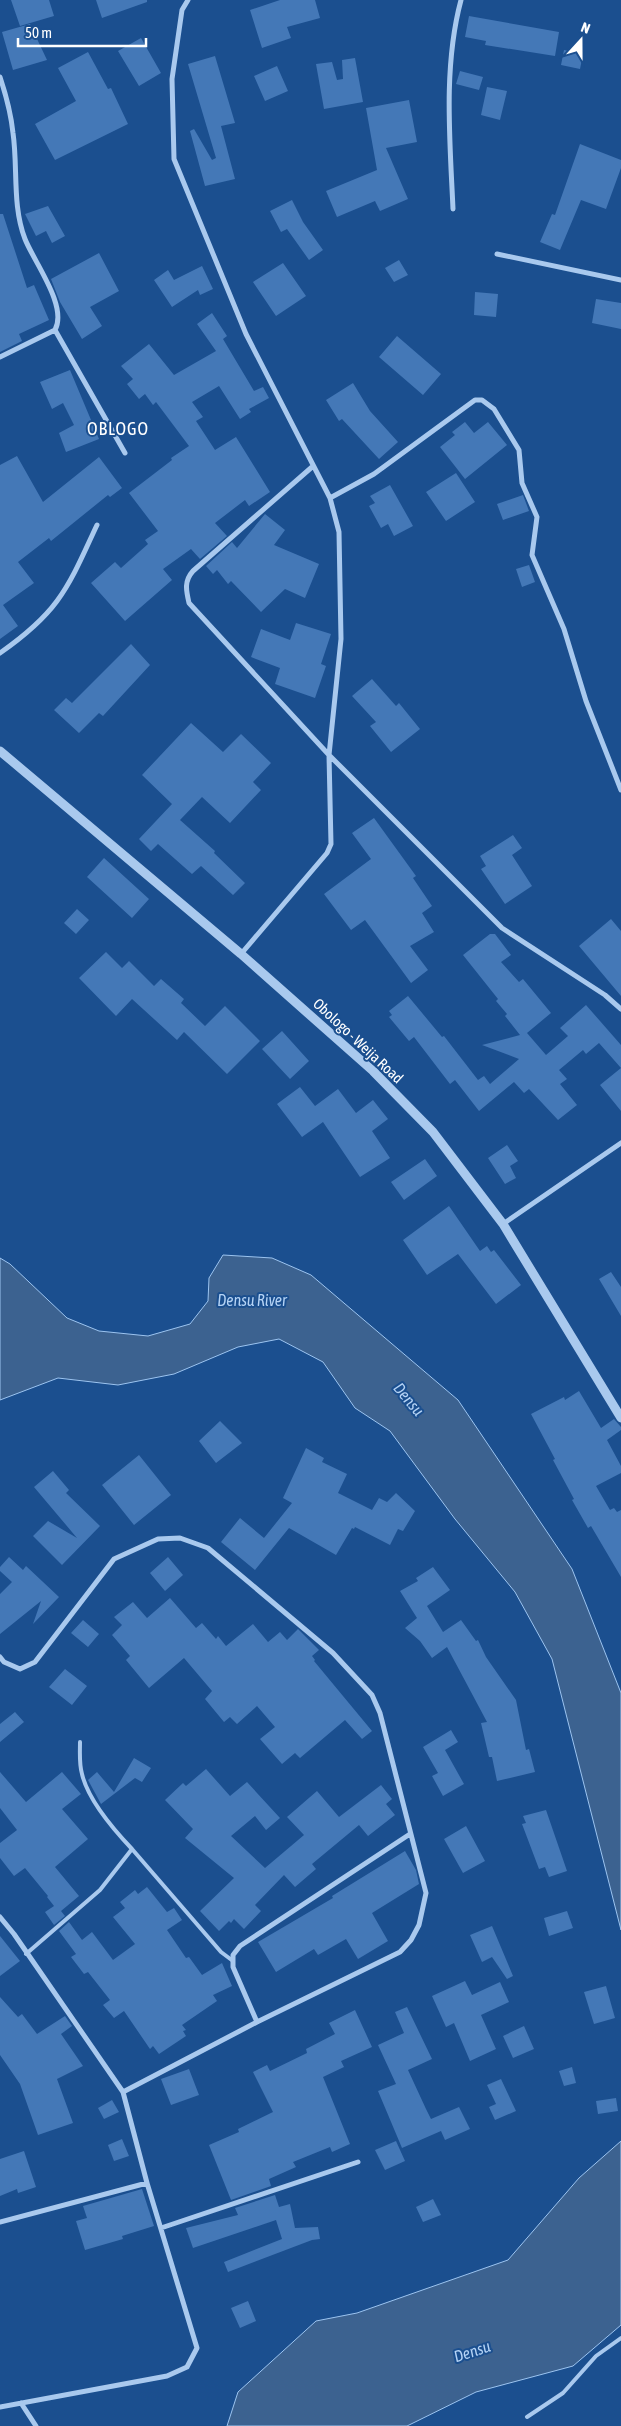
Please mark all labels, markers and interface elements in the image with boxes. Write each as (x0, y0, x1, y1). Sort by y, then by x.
scale bar (18, 15, 145, 47)
north arrow (556, 15, 606, 65)
text: N (579, 19, 592, 37)
text: 50 m (25, 24, 52, 41)
district label: OBLOGO (87, 418, 149, 439)
street label: Obologo - Weija Road (310, 995, 407, 1087)
water label: Densu River (217, 1291, 288, 1309)
water label: Densu (390, 1379, 428, 1419)
water label: Densu (451, 2337, 493, 2365)

